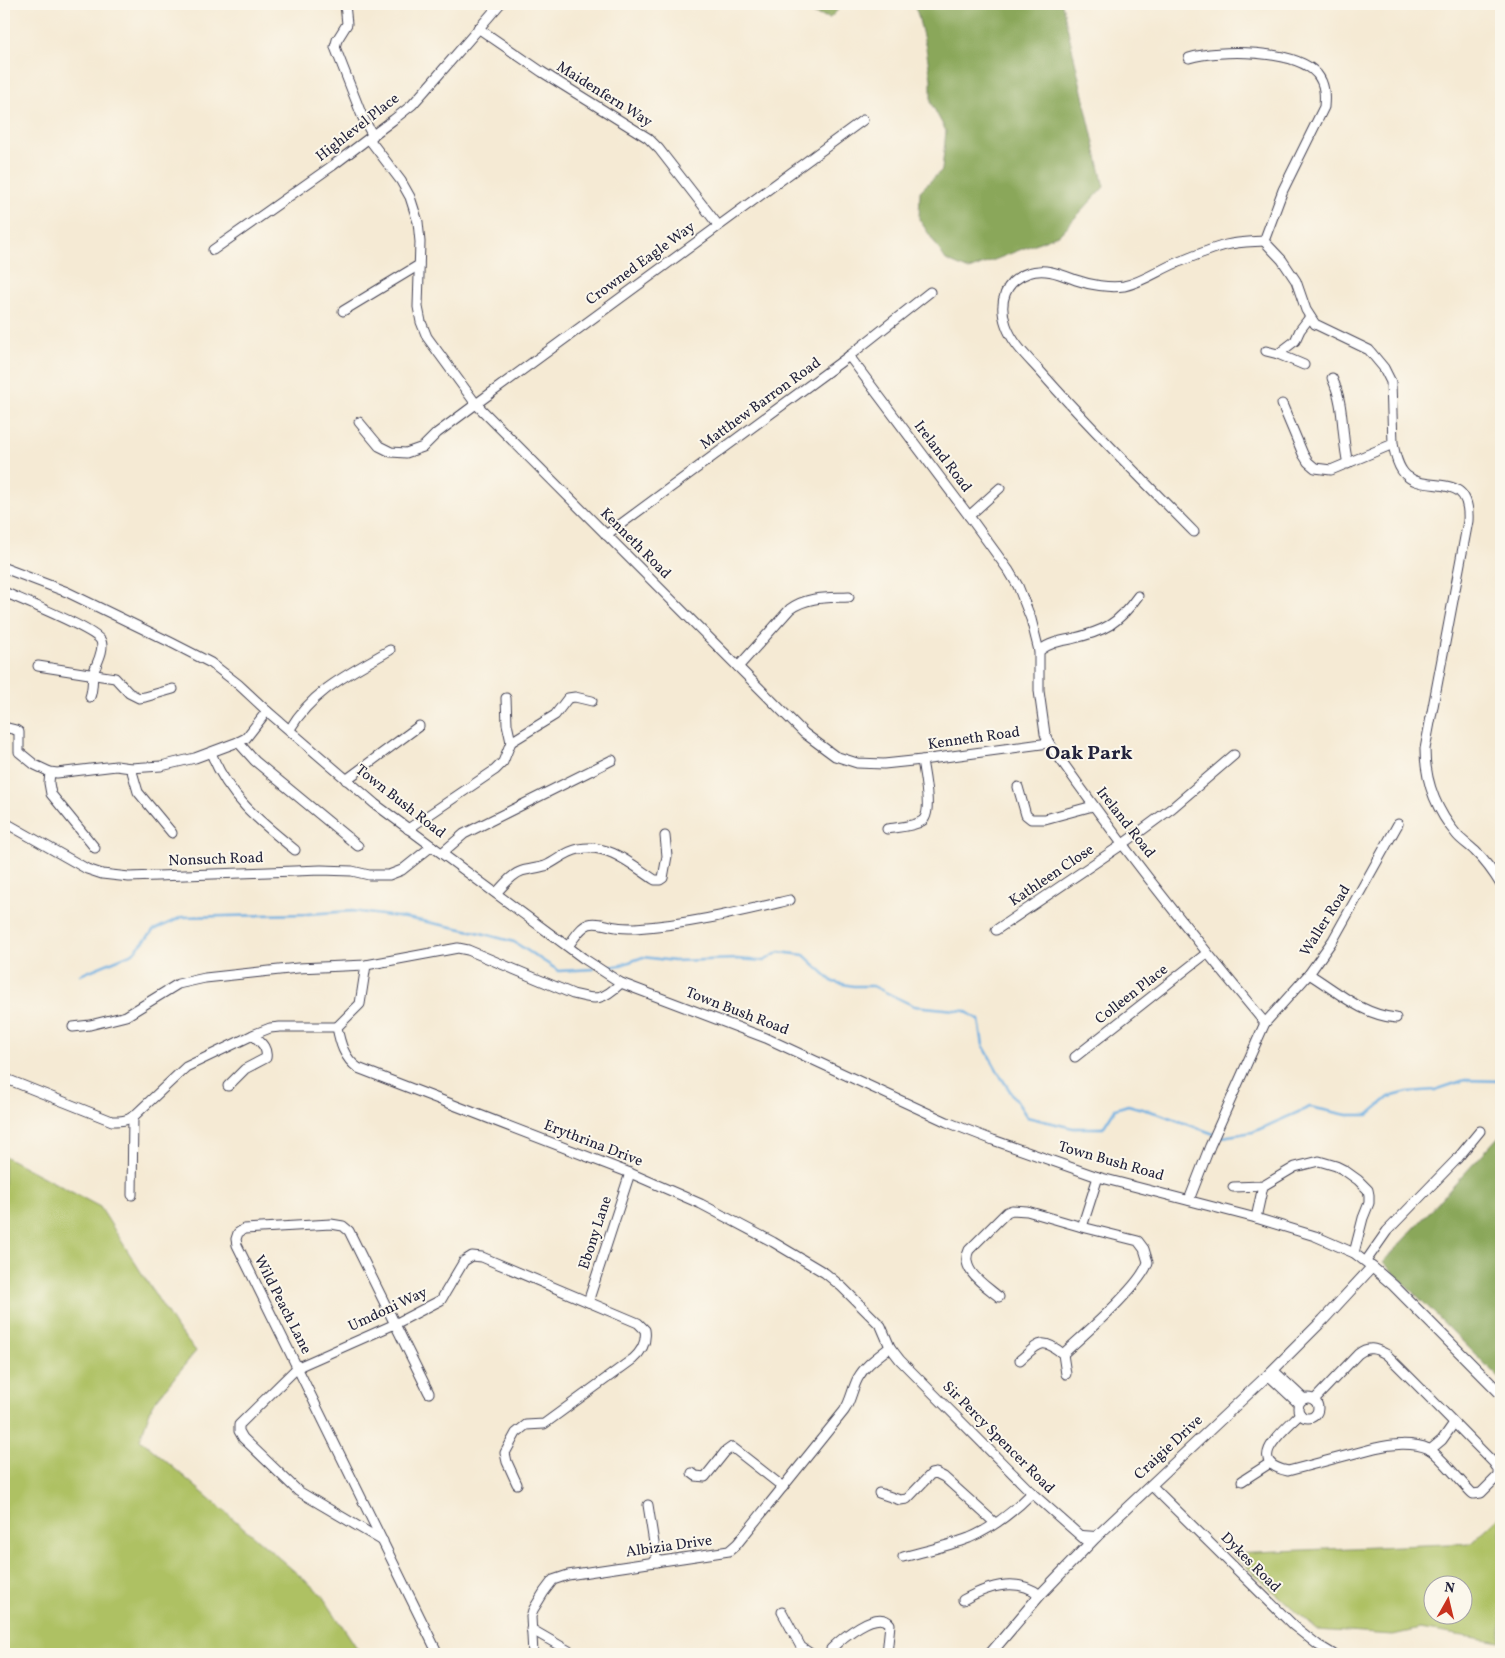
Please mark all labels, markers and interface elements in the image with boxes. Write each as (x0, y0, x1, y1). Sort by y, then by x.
street label: Maidenfern Way (552, 57, 656, 133)
street label: Highlevel Place (312, 89, 404, 167)
street label: Crowned Eagle Way (582, 217, 700, 311)
street label: Matthew Barron Road (696, 353, 826, 455)
street label: Ireland Road (908, 417, 976, 497)
street label: Kenneth Road (595, 504, 675, 584)
street label: Kenneth Road (927, 722, 1021, 756)
district label: Oak Park (1045, 740, 1133, 768)
street label: Town Bush Road (351, 760, 449, 844)
street label: Ireland Road (1091, 783, 1159, 863)
street label: Kathleen Close (1005, 840, 1099, 912)
street label: Nonsuch Road (168, 848, 264, 872)
street label: Waller Road (1296, 881, 1356, 961)
street label: Colleen Place (1091, 960, 1173, 1030)
street label: Town Bush Road (682, 983, 792, 1041)
street label: Erythrina Drive (540, 1115, 646, 1173)
street label: Town Bush Road (1056, 1137, 1166, 1187)
street label: Ebony Lane (574, 1194, 618, 1272)
street label: Wild Peach Lane (248, 1252, 316, 1358)
street label: Umdoni Way (345, 1283, 431, 1337)
street label: Sir Percy Spencer Road (937, 1377, 1059, 1499)
street label: Craigie Drive (1130, 1411, 1208, 1485)
street label: Dykes Road (1215, 1528, 1285, 1598)
street label: Albizia Drive (625, 1531, 713, 1563)
north arrow (1422, 1576, 1472, 1626)
text: N (1443, 1578, 1456, 1599)

